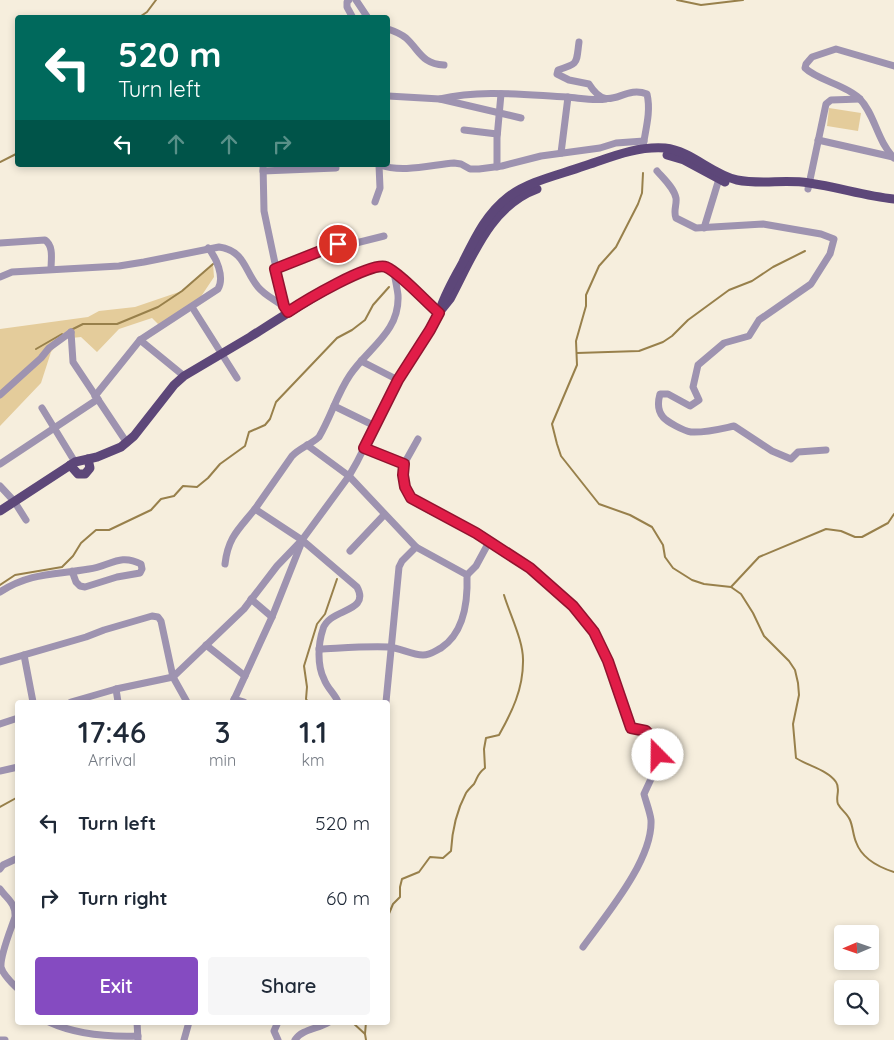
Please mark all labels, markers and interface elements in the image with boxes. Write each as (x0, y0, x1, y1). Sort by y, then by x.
text: 520 m (118, 32, 222, 76)
icon: left (35, 35, 100, 100)
text: Turn left (118, 75, 201, 103)
icon: left (109, 130, 137, 158)
icon: ahead (162, 130, 190, 158)
icon: ahead (215, 130, 243, 158)
icon: right (268, 130, 296, 158)
pin (317, 223, 359, 265)
icon: arrive (324, 230, 352, 258)
text: 17:46 (78, 713, 146, 751)
text: 3 (215, 713, 231, 751)
text: 1.1 (299, 713, 327, 751)
position arrow (631, 728, 683, 780)
text: Arrival (88, 750, 136, 770)
text: min (209, 750, 236, 770)
text: km (301, 750, 325, 770)
icon: left (35, 809, 63, 837)
text: Turn left (78, 811, 156, 835)
text: 520 m (315, 811, 370, 835)
icon: right (35, 884, 63, 912)
text: Turn right (78, 886, 167, 910)
text: 60 m (326, 886, 370, 910)
north arrow (834, 925, 879, 970)
map controls (834, 925, 879, 1025)
button: Exit (35, 957, 198, 1015)
button: Share (208, 957, 370, 1015)
button: search (834, 980, 879, 1025)

